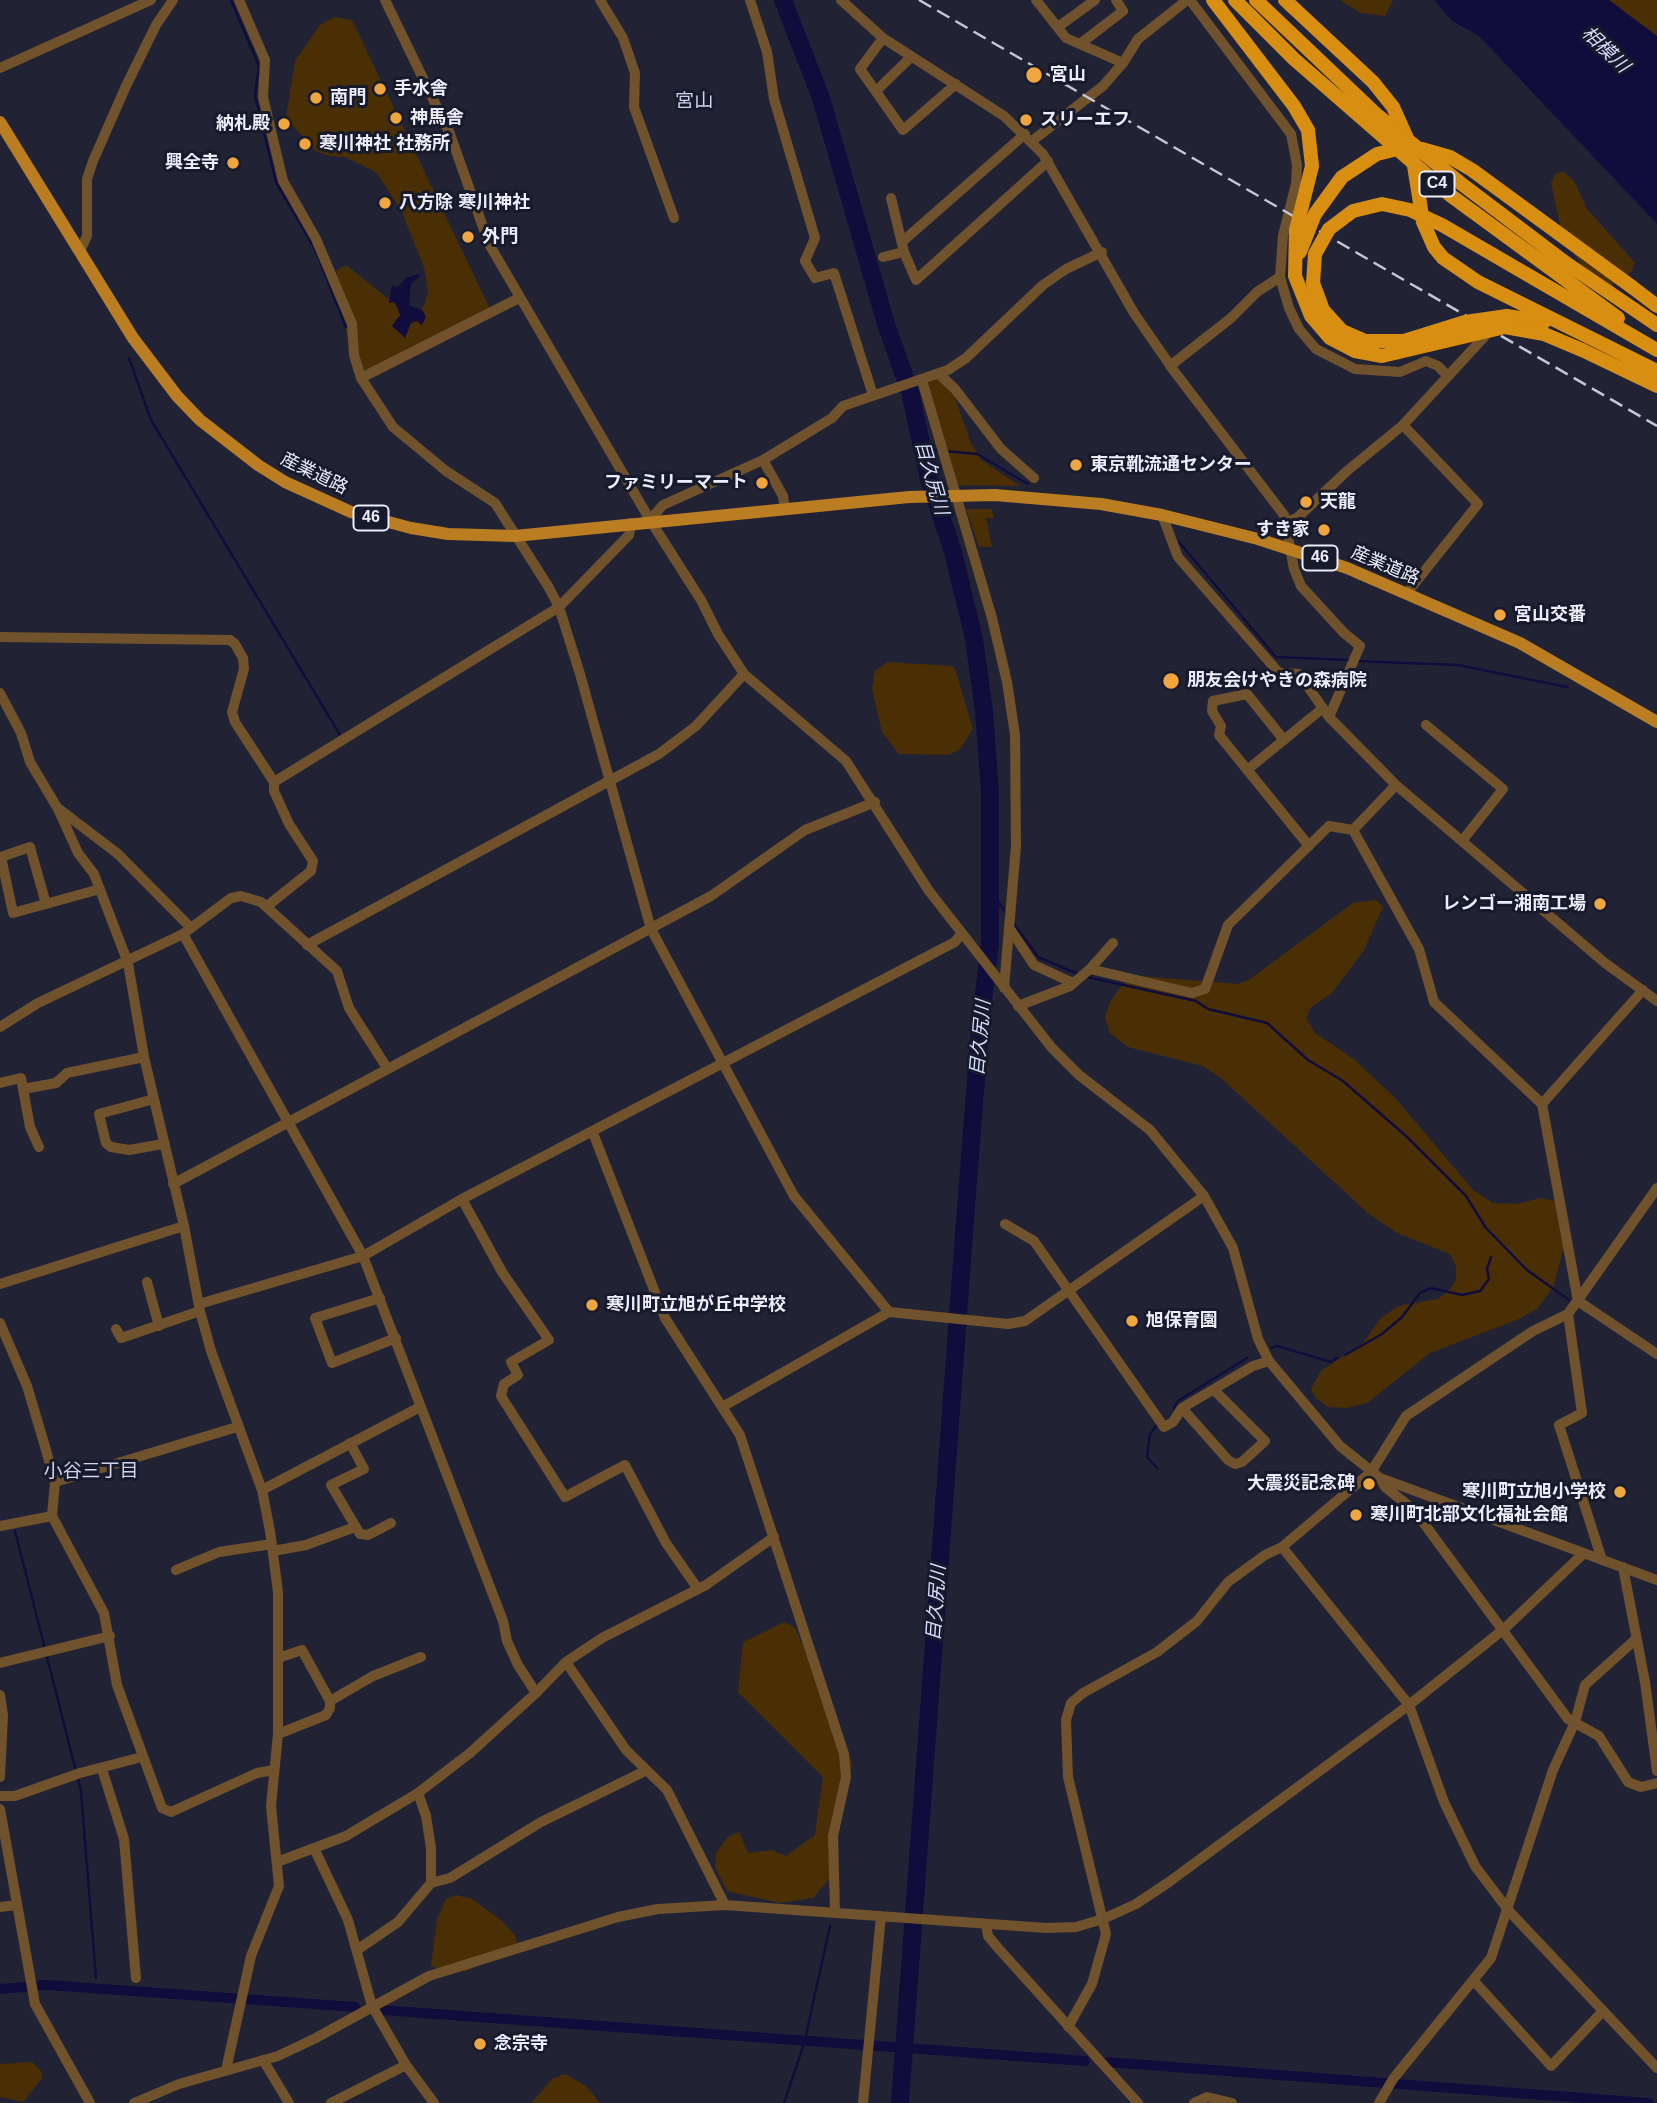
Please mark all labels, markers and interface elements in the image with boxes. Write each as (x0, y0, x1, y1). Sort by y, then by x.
water label: 相模川 (1577, 22, 1633, 78)
place label: 宮山 (1050, 64, 1086, 86)
marker: 宮山 (1024, 65, 1044, 85)
place label: 手水舎 (394, 78, 448, 100)
marker: 手水舎 (372, 81, 388, 97)
place label: 南門 (330, 87, 366, 109)
marker: 南門 (308, 90, 324, 106)
district label: 宮山 (675, 91, 713, 113)
place label: 神馬舎 (410, 107, 464, 129)
place label: スリーエフ (1040, 109, 1130, 131)
marker: 神馬舎 (388, 110, 404, 126)
marker: スリーエフ (1018, 112, 1034, 128)
place label: 納札殿 (216, 113, 270, 135)
marker: 納札殿 (276, 116, 292, 132)
place label: 寒川神社 社務所 (319, 133, 450, 155)
marker: 寒川神社 社務所 (297, 136, 313, 152)
place label: 興全寺 (165, 152, 219, 174)
marker: 興全寺 (225, 155, 241, 171)
road number: C4 (1420, 172, 1454, 196)
place label: 八方除 寒川神社 (399, 192, 530, 214)
marker: 八方除 寒川神社 (377, 195, 393, 211)
place label: 外門 (482, 226, 518, 248)
marker: 外門 (460, 229, 476, 245)
water label: 目久尻川 (910, 438, 952, 518)
street label: 産業道路 (277, 449, 351, 499)
place label: 東京靴流通センター (1090, 454, 1252, 476)
marker: 東京靴流通センター (1068, 457, 1084, 473)
place label: ファミリーマート (604, 472, 748, 494)
marker: ファミリーマート (754, 475, 770, 491)
place label: 天龍 (1320, 491, 1356, 513)
marker: 天龍 (1298, 494, 1314, 510)
road number: 46 (354, 505, 388, 530)
place label: すき家 (1256, 519, 1310, 541)
marker: すき家 (1316, 522, 1332, 538)
street label: 産業道路 (1348, 542, 1422, 590)
road number: 46 (1302, 545, 1338, 570)
place label: 宮山交番 (1514, 604, 1586, 626)
marker: 宮山交番 (1492, 607, 1508, 623)
place label: 朋友会けやきの森病院 (1187, 670, 1367, 692)
marker: 朋友会けやきの森病院 (1161, 671, 1181, 691)
place label: レンゴー湘南工場 (1442, 893, 1586, 915)
marker: レンゴー湘南工場 (1592, 896, 1608, 912)
water label: 目久尻川 (966, 999, 996, 1077)
place label: 寒川町立旭が丘中学校 (606, 1294, 786, 1316)
marker: 寒川町立旭が丘中学校 (584, 1297, 600, 1313)
place label: 旭保育園 (1146, 1310, 1218, 1332)
marker: 旭保育園 (1124, 1313, 1140, 1329)
district label: 小谷三丁目 (44, 1461, 138, 1483)
place label: 大震災記念碑 (1247, 1473, 1355, 1495)
marker: 大震災記念碑 (1361, 1476, 1377, 1492)
place label: 寒川町立旭小学校 (1462, 1481, 1606, 1503)
marker: 寒川町立旭小学校 (1612, 1484, 1628, 1500)
place label: 寒川町北部文化福祉会館 (1370, 1504, 1568, 1526)
marker: 寒川町北部文化福祉会館 (1348, 1507, 1364, 1523)
water label: 目久尻川 (923, 1564, 951, 1642)
place label: 念宗寺 (494, 2033, 548, 2055)
marker: 念宗寺 (472, 2036, 488, 2052)

